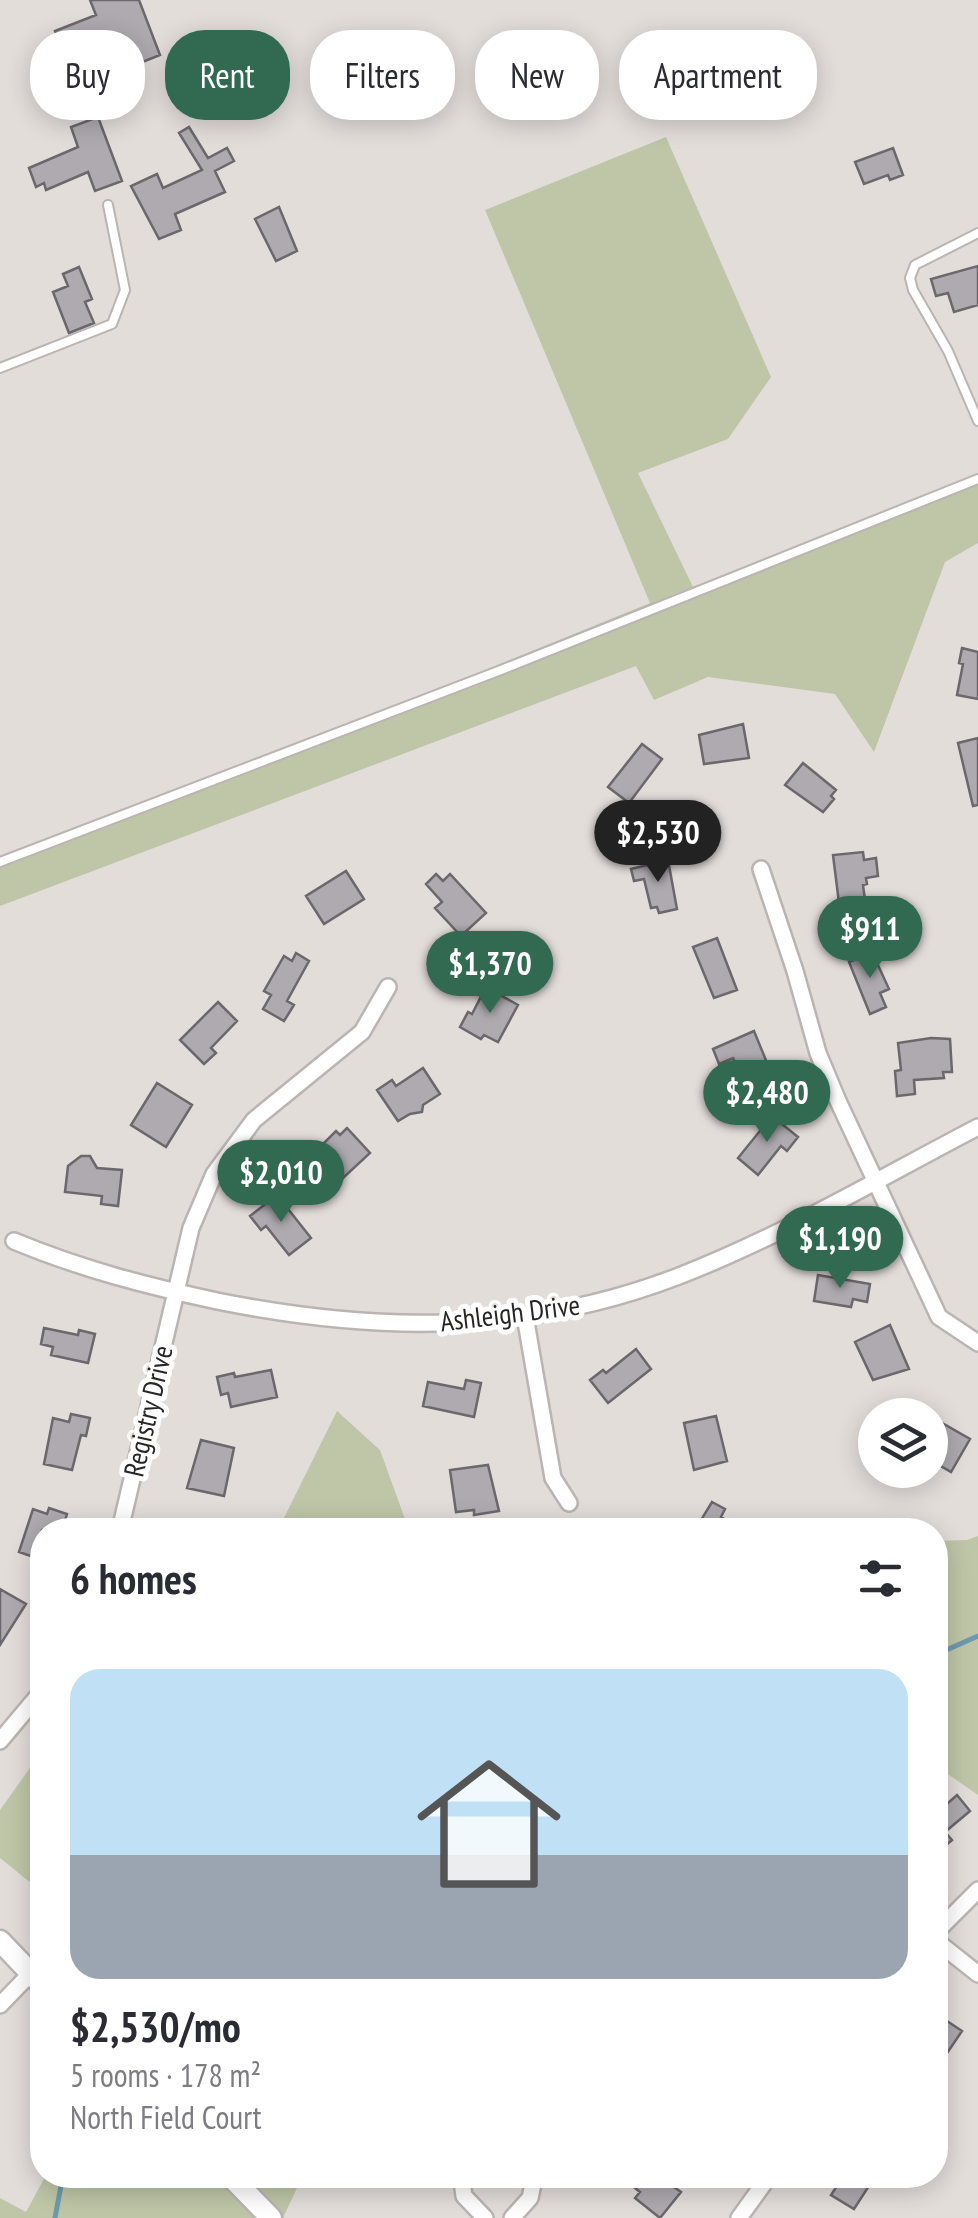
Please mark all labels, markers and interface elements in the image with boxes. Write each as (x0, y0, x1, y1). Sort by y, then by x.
chip: Buy (30, 30, 145, 120)
chip: Rent (165, 30, 290, 120)
chip: Filters (310, 30, 455, 120)
chip: New (475, 30, 599, 120)
chip: Apartment (619, 30, 817, 120)
pin: $2,530 (577, 800, 739, 885)
text: $2,530 (616, 811, 700, 853)
pin: $911 (811, 896, 929, 981)
text: $911 (839, 907, 901, 949)
pin: $1,370 (409, 931, 571, 1016)
text: $1,370 (448, 942, 532, 984)
pin: $2,480 (686, 1060, 848, 1145)
text: $2,480 (725, 1071, 809, 1113)
pin: $2,010 (200, 1140, 362, 1225)
text: $2,010 (239, 1151, 323, 1193)
pin: $1,190 (759, 1206, 921, 1291)
text: $1,190 (798, 1217, 882, 1259)
street label: Ashleigh Drive (438, 1286, 582, 1339)
street label: Registry Drive (115, 1342, 181, 1480)
map controls (858, 1398, 948, 1488)
button: layers (858, 1398, 948, 1488)
text: 6 homes (70, 1551, 197, 1606)
icon: filters (853, 1551, 908, 1606)
icon: home (399, 1734, 579, 1914)
text: $2,530/mo (70, 1999, 241, 2054)
text: 5 rooms · 178 m² (70, 2054, 261, 2096)
text: North Field Court (70, 2096, 262, 2138)

